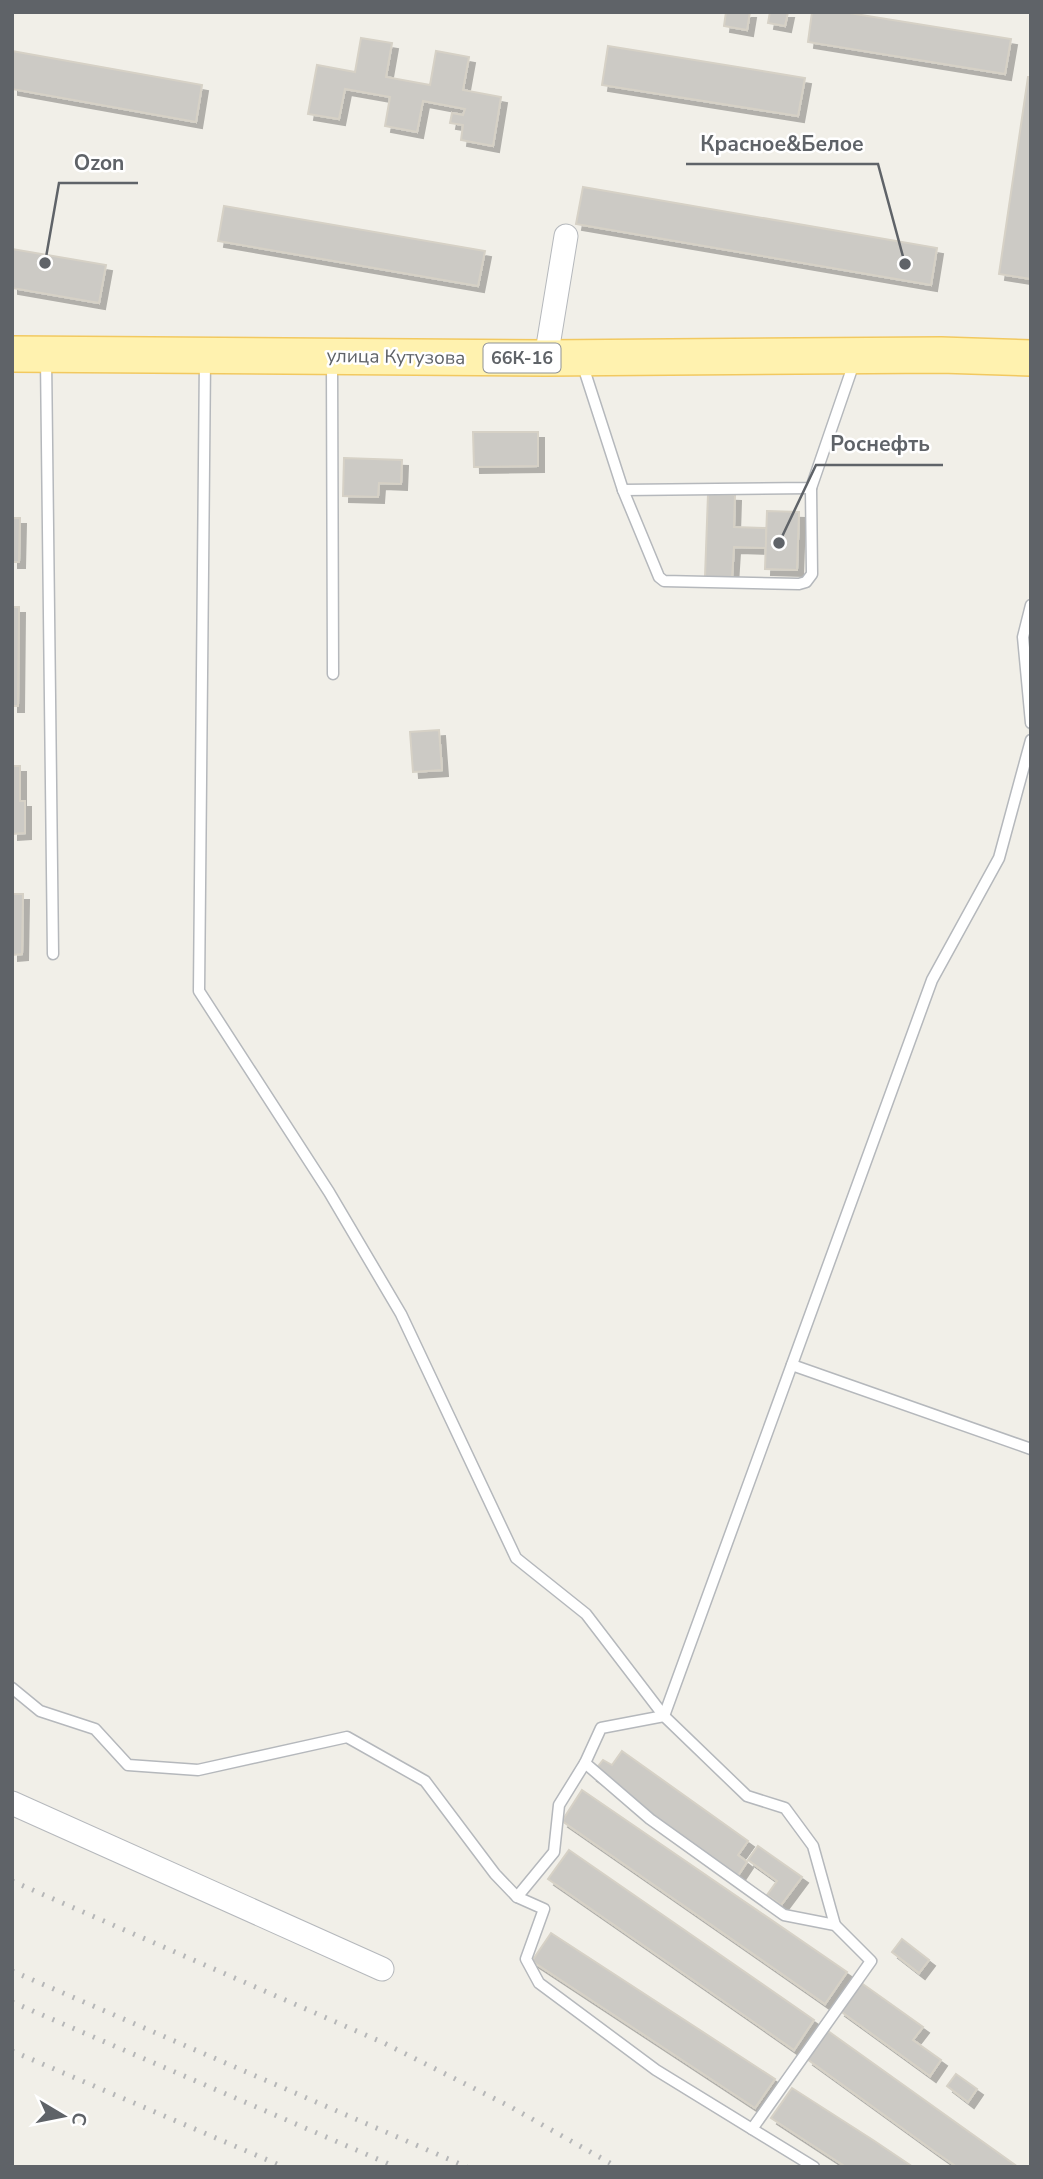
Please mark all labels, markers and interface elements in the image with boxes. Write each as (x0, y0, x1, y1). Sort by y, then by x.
callout: Красное&Белое (686, 122, 878, 164)
text: Красное&Белое (700, 130, 864, 158)
callout: Ozon (59, 141, 138, 183)
text: Ozon (74, 149, 124, 177)
street label: улица Кутузова (326, 343, 466, 371)
road number: 66К-16 (484, 344, 560, 372)
callout: Роснефть (816, 423, 943, 465)
text: Роснефть (830, 430, 930, 458)
north arrow (28, 2081, 98, 2151)
text: С (65, 2110, 93, 2127)

